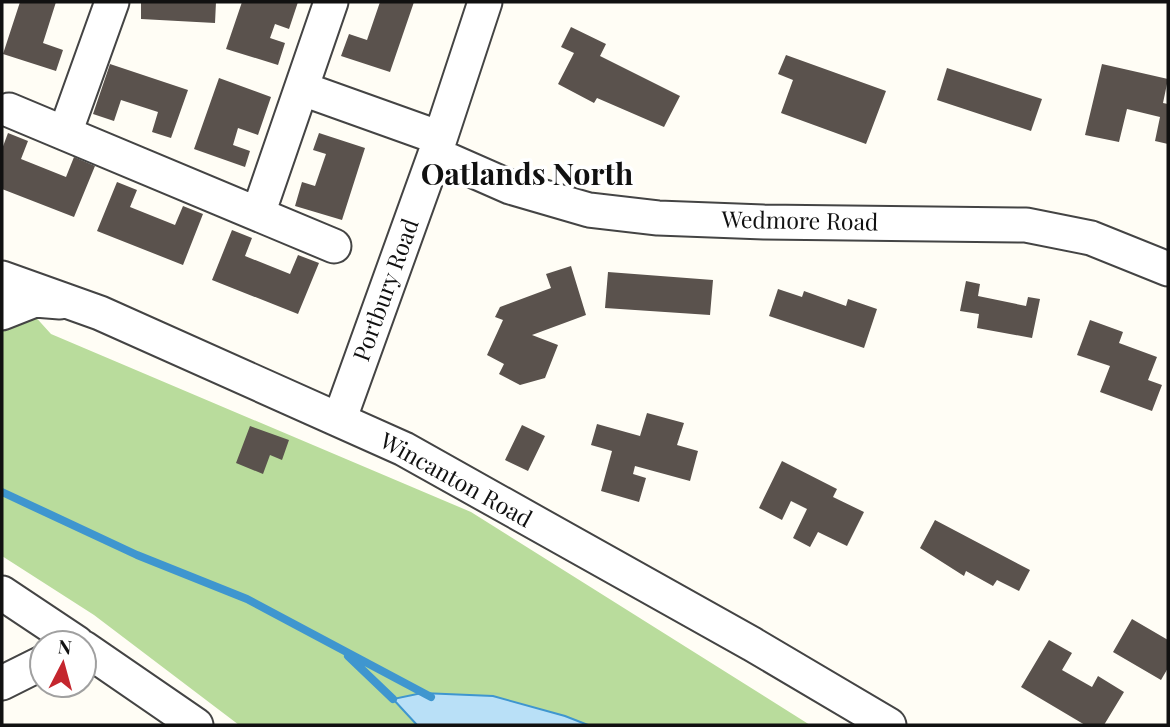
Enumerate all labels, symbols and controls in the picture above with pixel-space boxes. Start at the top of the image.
district label: Oatlands North [421,153,633,193]
street label: Wedmore Road [720,203,879,236]
street label: Portbury Road [344,214,425,365]
street label: Wincanton Road [374,424,538,533]
north arrow [28,629,98,699]
text: N [57,632,73,660]

